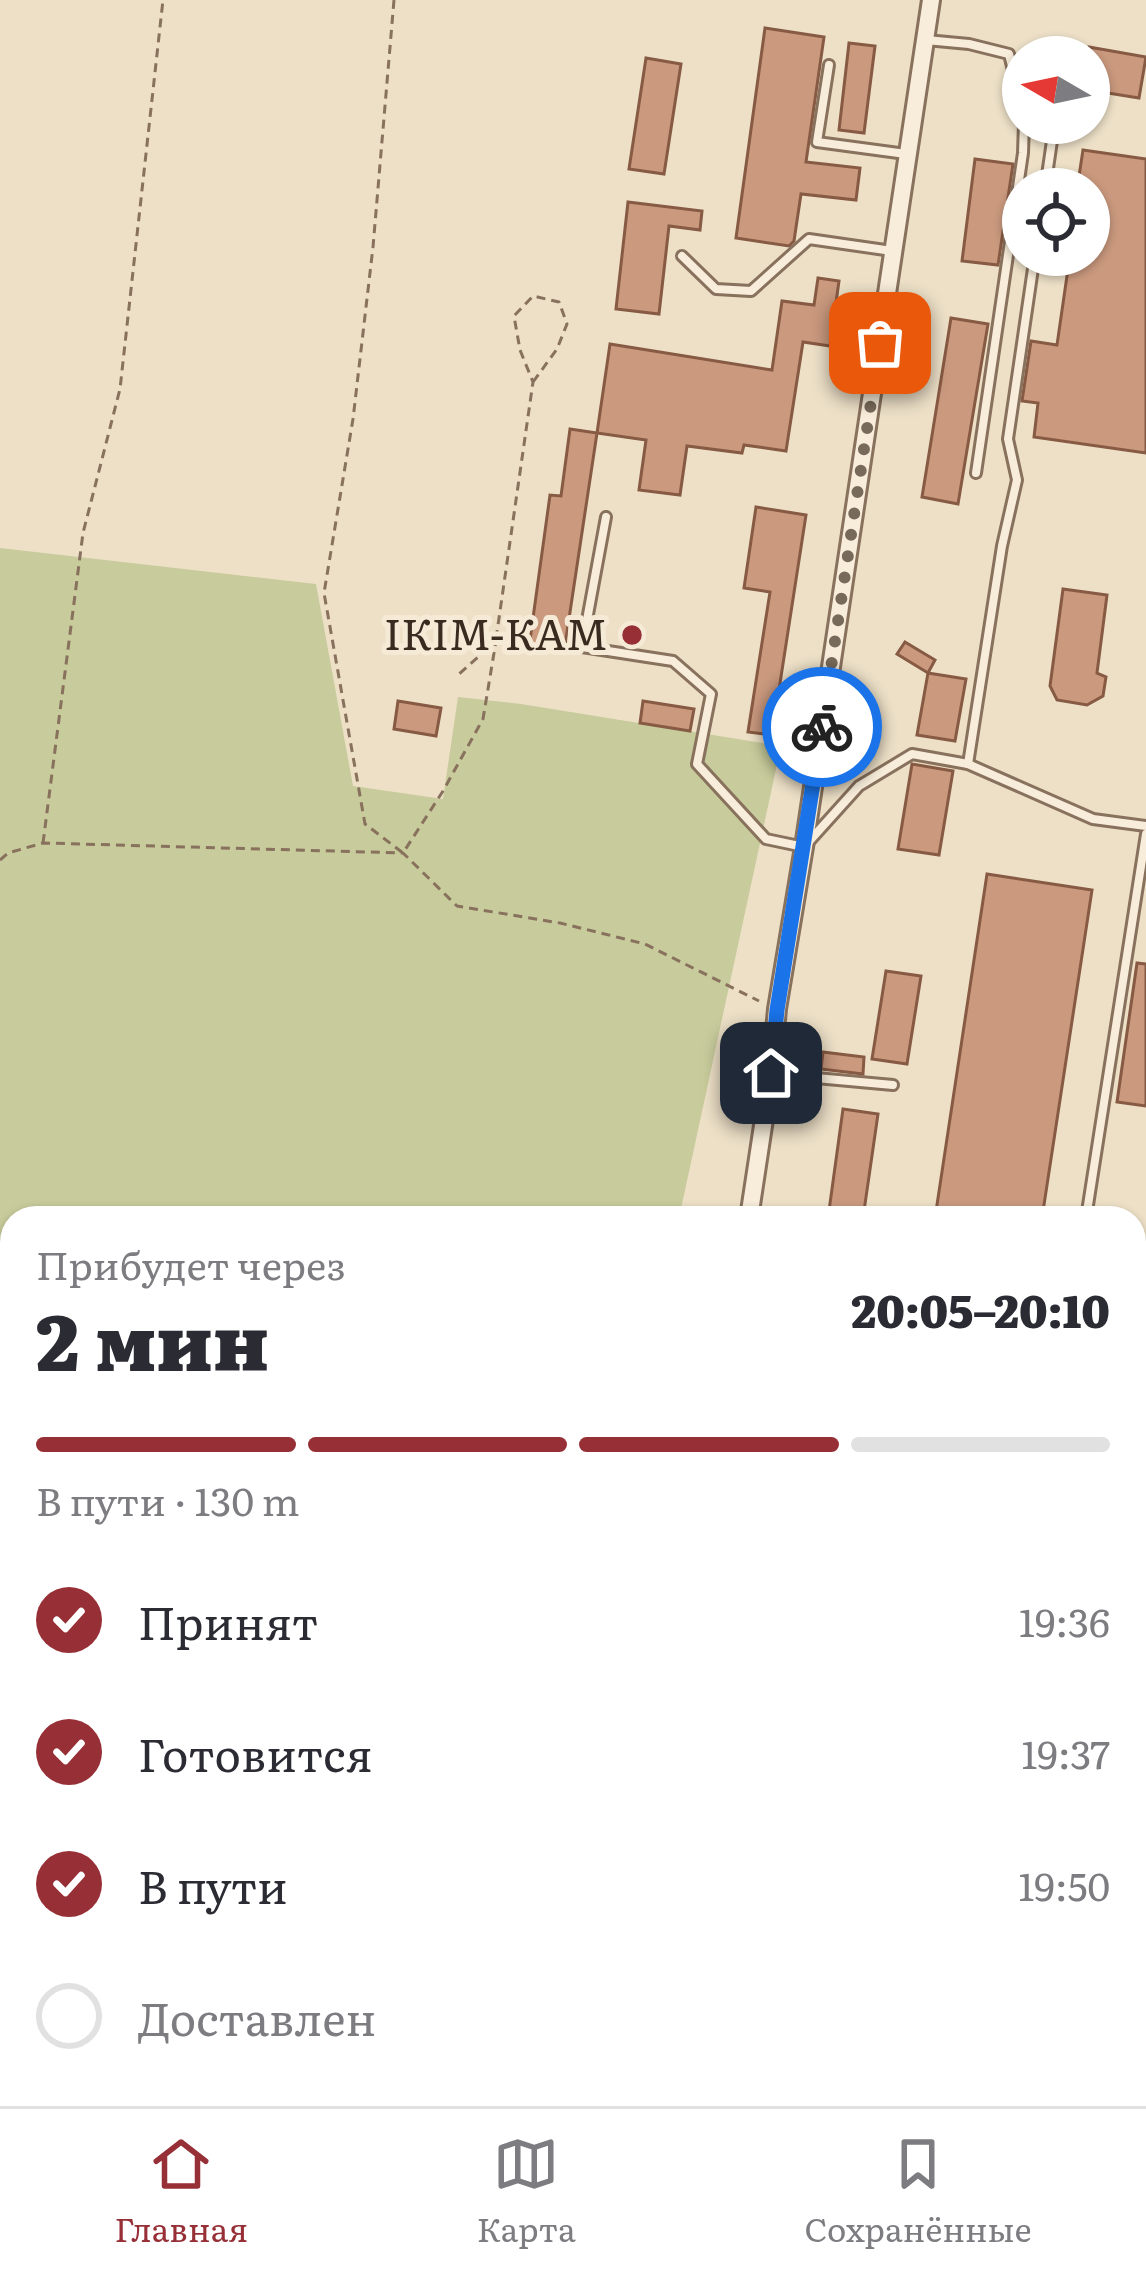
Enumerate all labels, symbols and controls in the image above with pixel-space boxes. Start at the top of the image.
north arrow [1002,36,1110,144]
map controls [1002,36,1110,276]
button: locate [1002,168,1110,276]
pin [829,292,931,394]
icon: bag [847,310,913,376]
place label: ІКІМ-КАМ [384,601,608,663]
marker: ІКІМ-КАМ [619,622,645,648]
courier [762,667,882,787]
icon: bike [789,694,855,760]
pin [720,1022,822,1124]
icon: home [738,1040,804,1106]
text: Прибудет через [36,1234,346,1292]
text: 20:05–20:10 [851,1275,1110,1342]
text: 2 мин [36,1279,269,1395]
text: В пути · 130 m [36,1470,300,1528]
icon: check [36,1587,102,1653]
text: Принят [138,1587,318,1654]
text: 19:36 [1019,1591,1110,1649]
icon: check [36,1719,102,1785]
text: Готовится [138,1719,373,1786]
text: 19:37 [1021,1723,1110,1781]
icon: check [36,1851,102,1917]
text: В пути [138,1851,288,1918]
text: 19:50 [1018,1855,1110,1913]
text: Доставлен [138,1983,376,2050]
tab: Главная [114,2131,248,2252]
tab: Карта [477,2131,576,2252]
tab: Сохранённые [804,2131,1032,2252]

